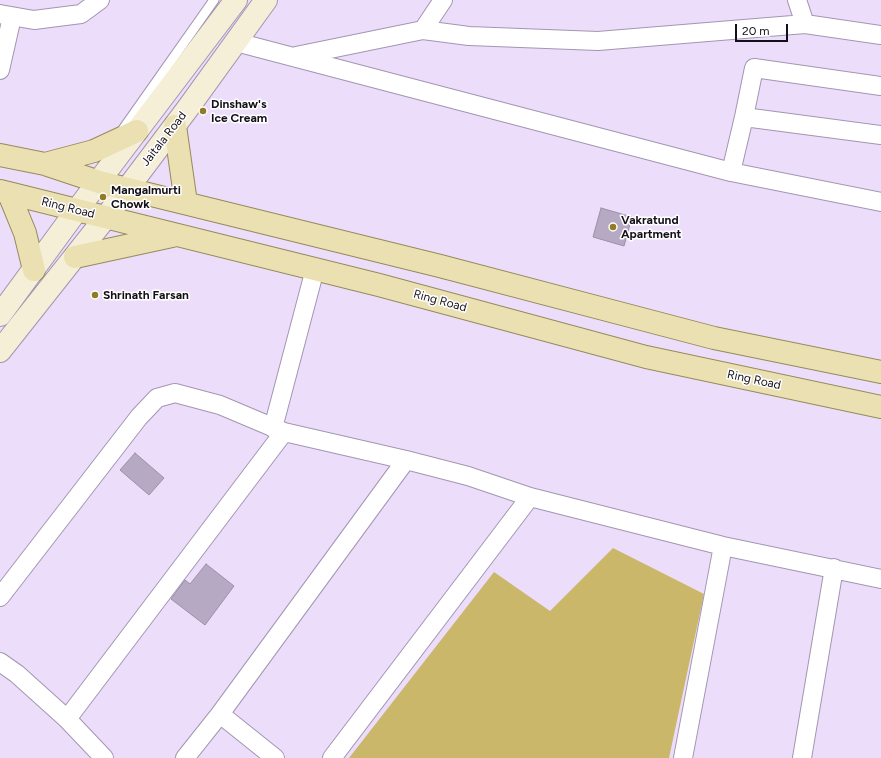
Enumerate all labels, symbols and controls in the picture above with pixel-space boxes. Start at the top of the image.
scale bar [737,16,790,42]
text: 20 m [742,24,770,38]
place label: Dinshaw's Ice Cream [211,97,267,125]
marker: Dinshaw's Ice Cream [198,106,208,116]
street label: Jaitala Road [138,109,190,169]
place label: Mangalmurti Chowk [111,183,181,211]
marker: Mangalmurti Chowk [98,192,108,202]
street label: Ring Road [40,194,96,222]
place label: Vakratund Apartment [621,213,681,241]
marker: Vakratund Apartment [608,222,618,232]
street label: Ring Road [412,287,468,315]
place label: Shrinath Farsan [103,288,189,302]
marker: Shrinath Farsan [90,290,100,300]
street label: Ring Road [726,367,782,393]

